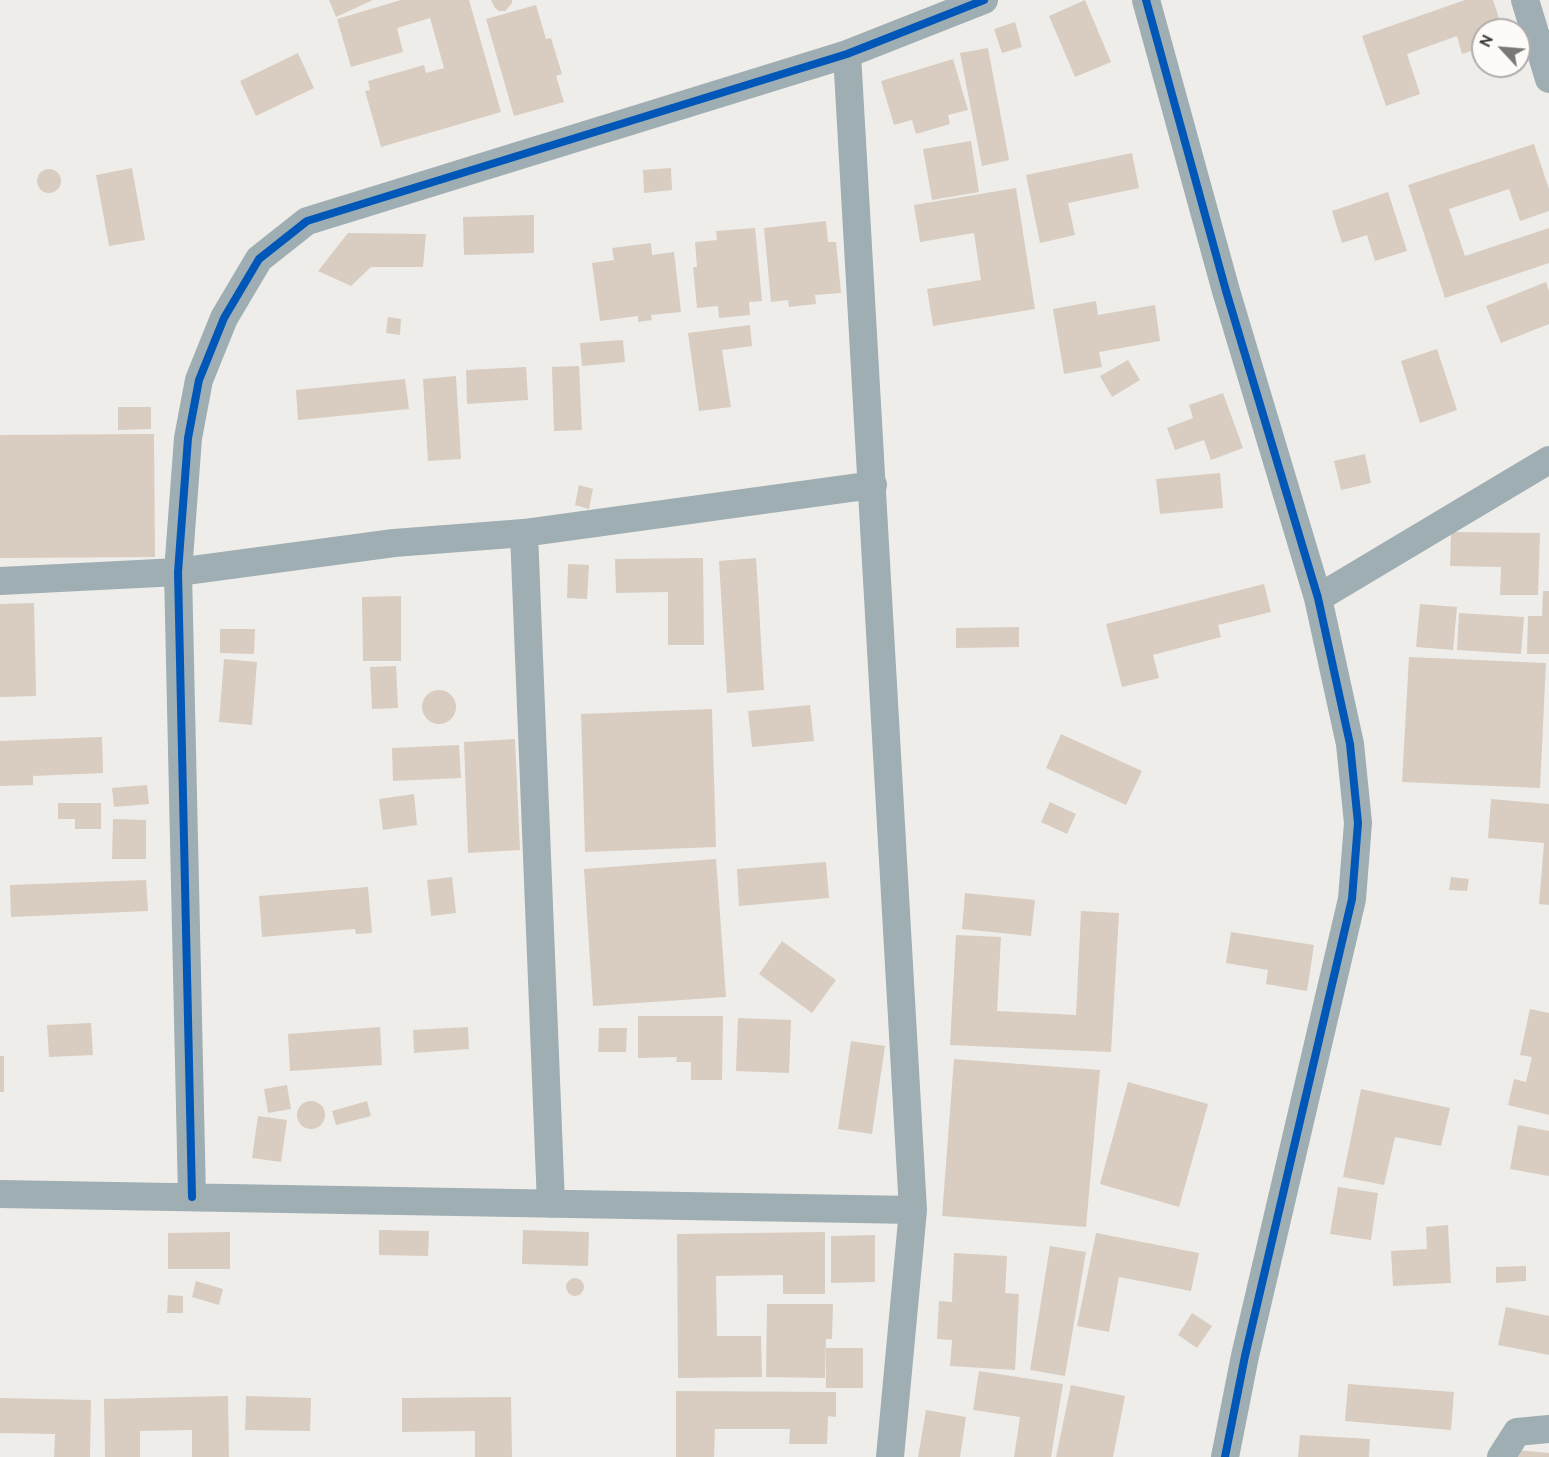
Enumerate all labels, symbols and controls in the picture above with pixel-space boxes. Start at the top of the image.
north arrow [1471,18,1531,78]
text: N [1475,32,1497,50]

